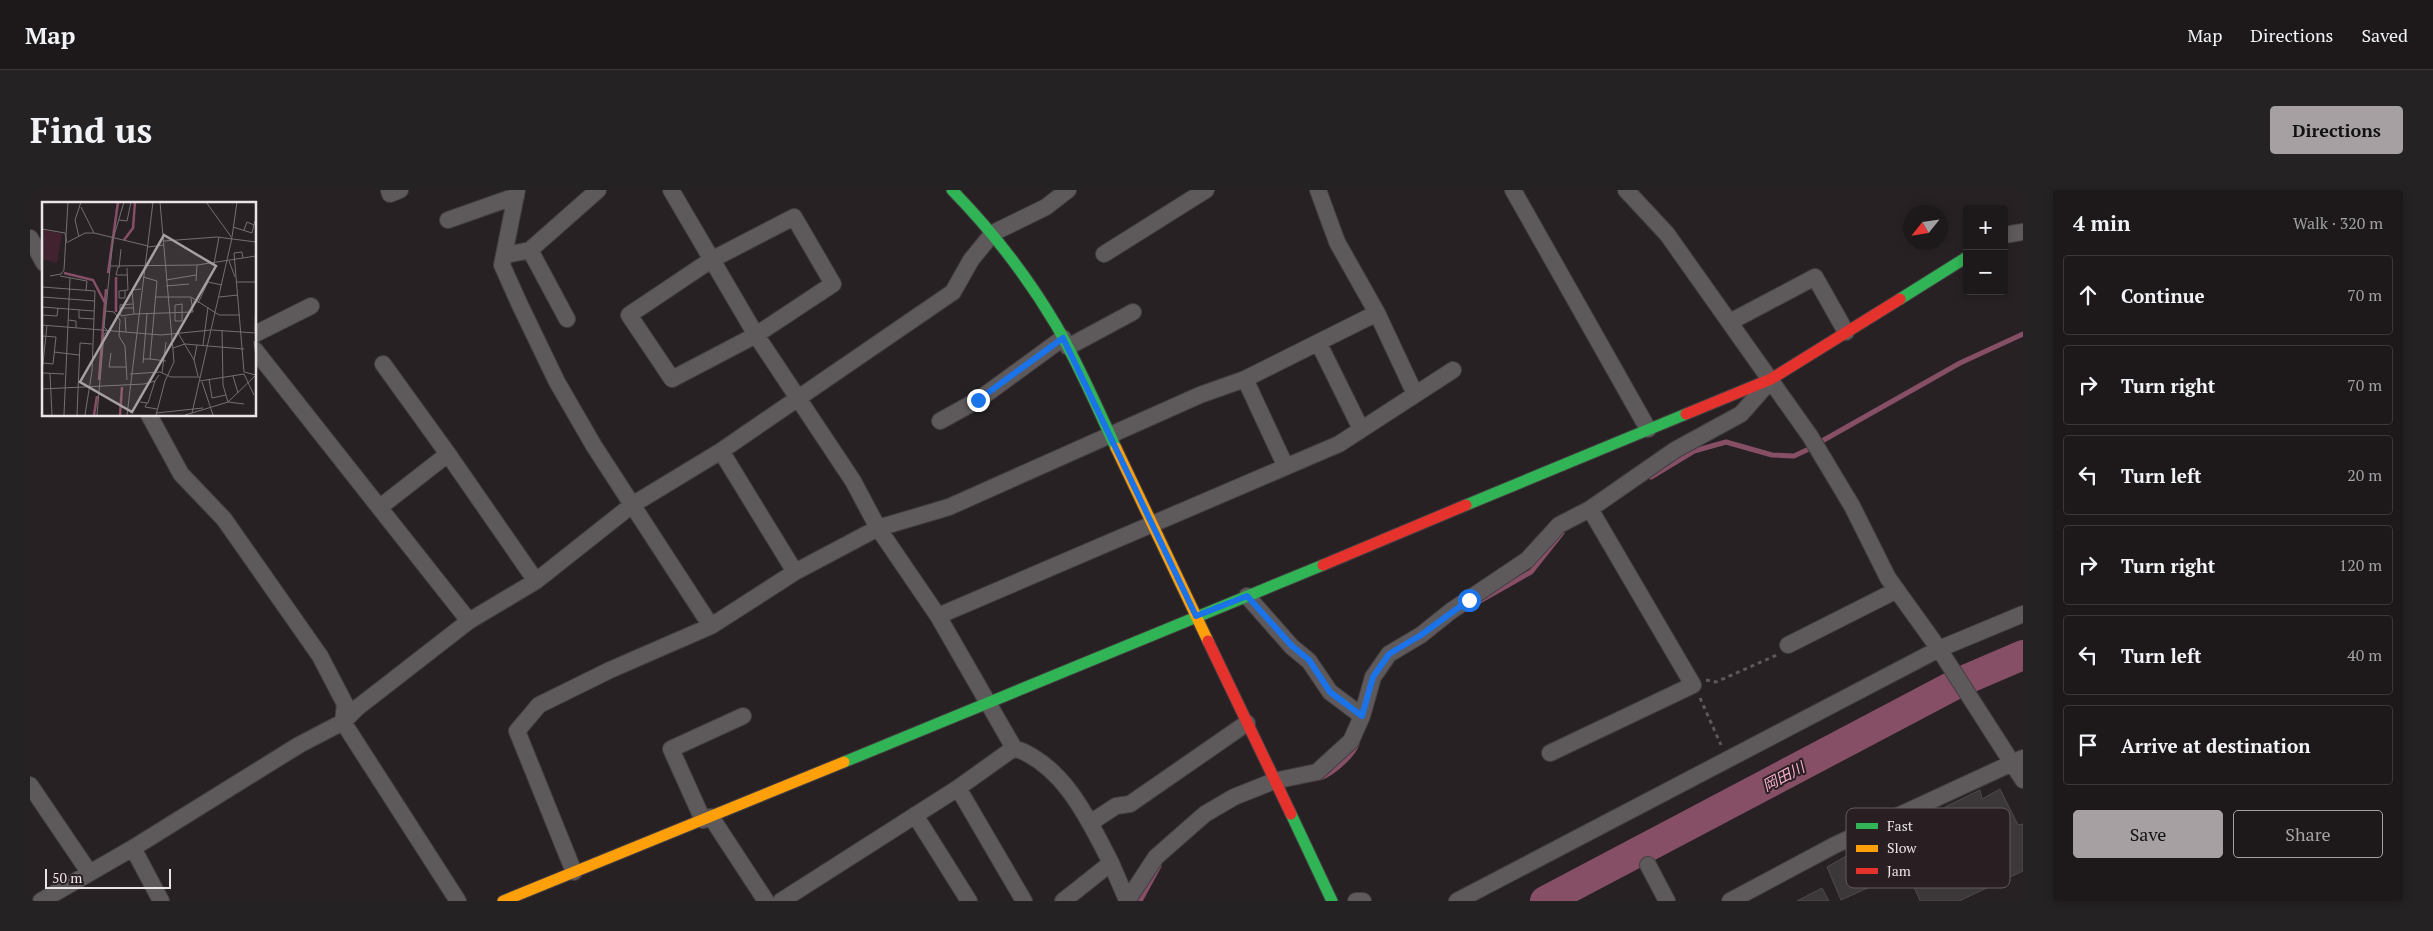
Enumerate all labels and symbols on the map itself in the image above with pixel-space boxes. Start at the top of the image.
inset map [42,202,256,416]
north arrow [1903,205,1948,250]
route end [967,389,990,412]
route start [1458,589,1481,612]
water label: 岡田川 [1758,756,1809,795]
legend [1846,808,2010,888]
text: Fast [1887,816,1914,835]
text: Slow [1887,838,1917,857]
text: Jam [1887,861,1911,880]
scale bar [45,866,171,889]

